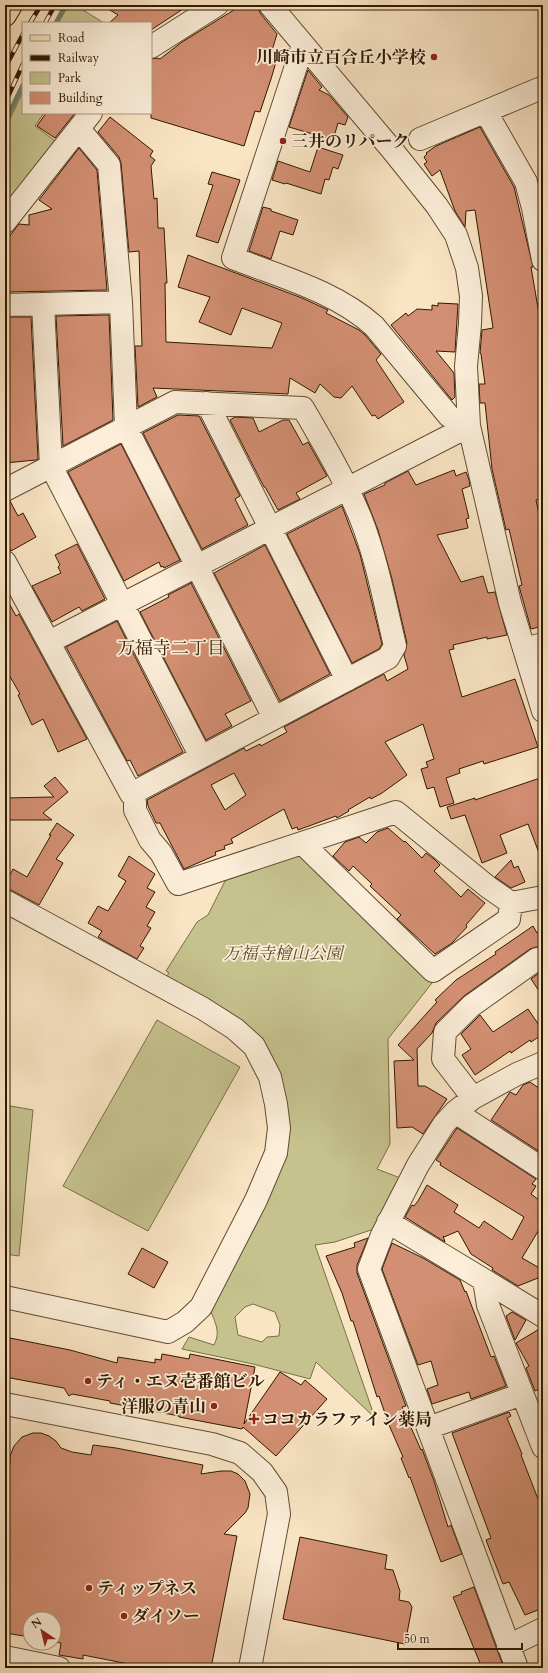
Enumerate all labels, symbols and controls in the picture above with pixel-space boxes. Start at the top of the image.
legend [22,22,152,114]
text: Road [58,30,85,46]
place label: 川崎市立百合丘小学校 [256,46,426,69]
text: Railway [58,50,100,66]
marker: 川崎市立百合丘小学校 [429,52,439,62]
text: Park [58,70,82,86]
text: Building [58,90,103,106]
place label: 三井のリパーク [291,130,410,153]
marker: 三井のリパーク [278,136,288,146]
district label: 万福寺二丁目 [117,636,225,661]
park label: 万福寺檜山公園 [224,942,345,965]
place label: ティ・エヌ壱番館ビル [96,1370,265,1393]
marker: ティ・エヌ壱番館ビル [83,1376,93,1386]
place label: 洋服の青山 [121,1395,206,1418]
marker: 洋服の青山 [209,1401,219,1411]
place label: ココカラファイン薬局 [262,1408,432,1431]
marker: ココカラファイン薬局 [249,1414,259,1424]
place label: ティップネス [97,1577,197,1600]
marker: ティップネス [84,1583,94,1593]
place label: ダイソー [132,1605,200,1628]
north arrow [22,1611,62,1651]
marker: ダイソー [119,1611,129,1621]
text: N [28,1614,45,1632]
scale bar [398,1625,522,1651]
text: 50 m [404,1631,431,1647]

